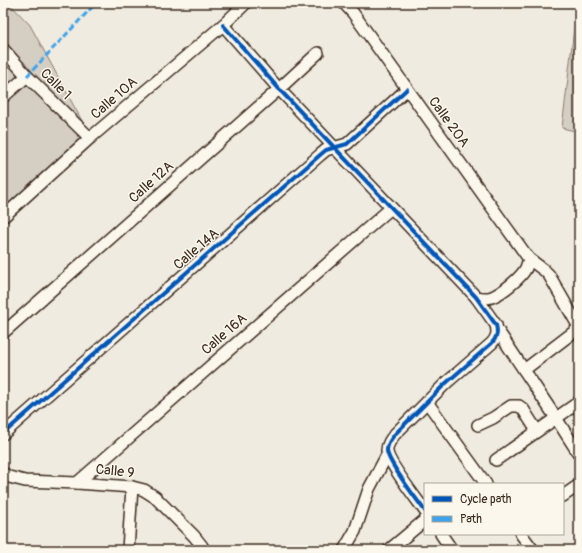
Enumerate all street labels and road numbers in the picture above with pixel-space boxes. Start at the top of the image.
street label: Calle 1 [37,65,75,103]
street label: Calle 10A [87,73,141,123]
street label: Calle 20A [425,93,473,151]
street label: Calle 12A [125,158,177,206]
street label: Calle 14A [170,225,222,273]
street label: Calle 16A [198,310,250,358]
street label: Calle 9 [95,461,135,481]

